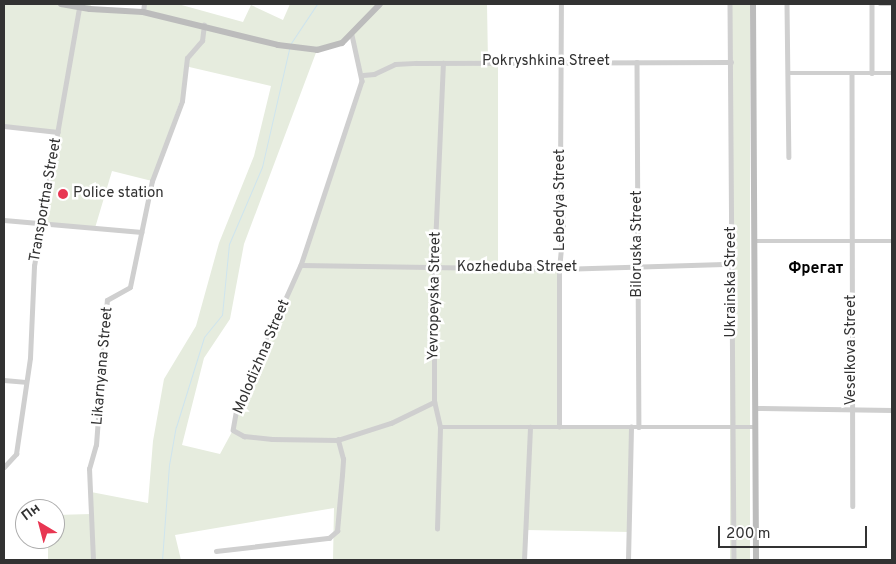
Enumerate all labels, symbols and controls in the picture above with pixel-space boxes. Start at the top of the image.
street label: Pokryshkina Street [482,53,610,71]
street label: Transportna Street [26,136,66,264]
street label: Lebedya Street [552,149,570,251]
place label: Police station [73,185,164,203]
marker: Police station [57,188,69,200]
street label: Biloruska Street [629,190,647,298]
street label: Ukrainska Street [723,226,741,338]
street label: Yevropeyska Street [425,231,445,361]
street label: Kozheduba Street [457,259,577,277]
district label: Фрегат [789,259,843,279]
street label: Veselkova Street [843,294,861,406]
street label: Molodizhna Street [230,297,294,417]
street label: Likarnyana Street [89,306,117,426]
north arrow [15,499,65,549]
text: Пн [19,500,44,525]
scale bar [721,516,870,548]
text: 200 m [726,525,771,544]

